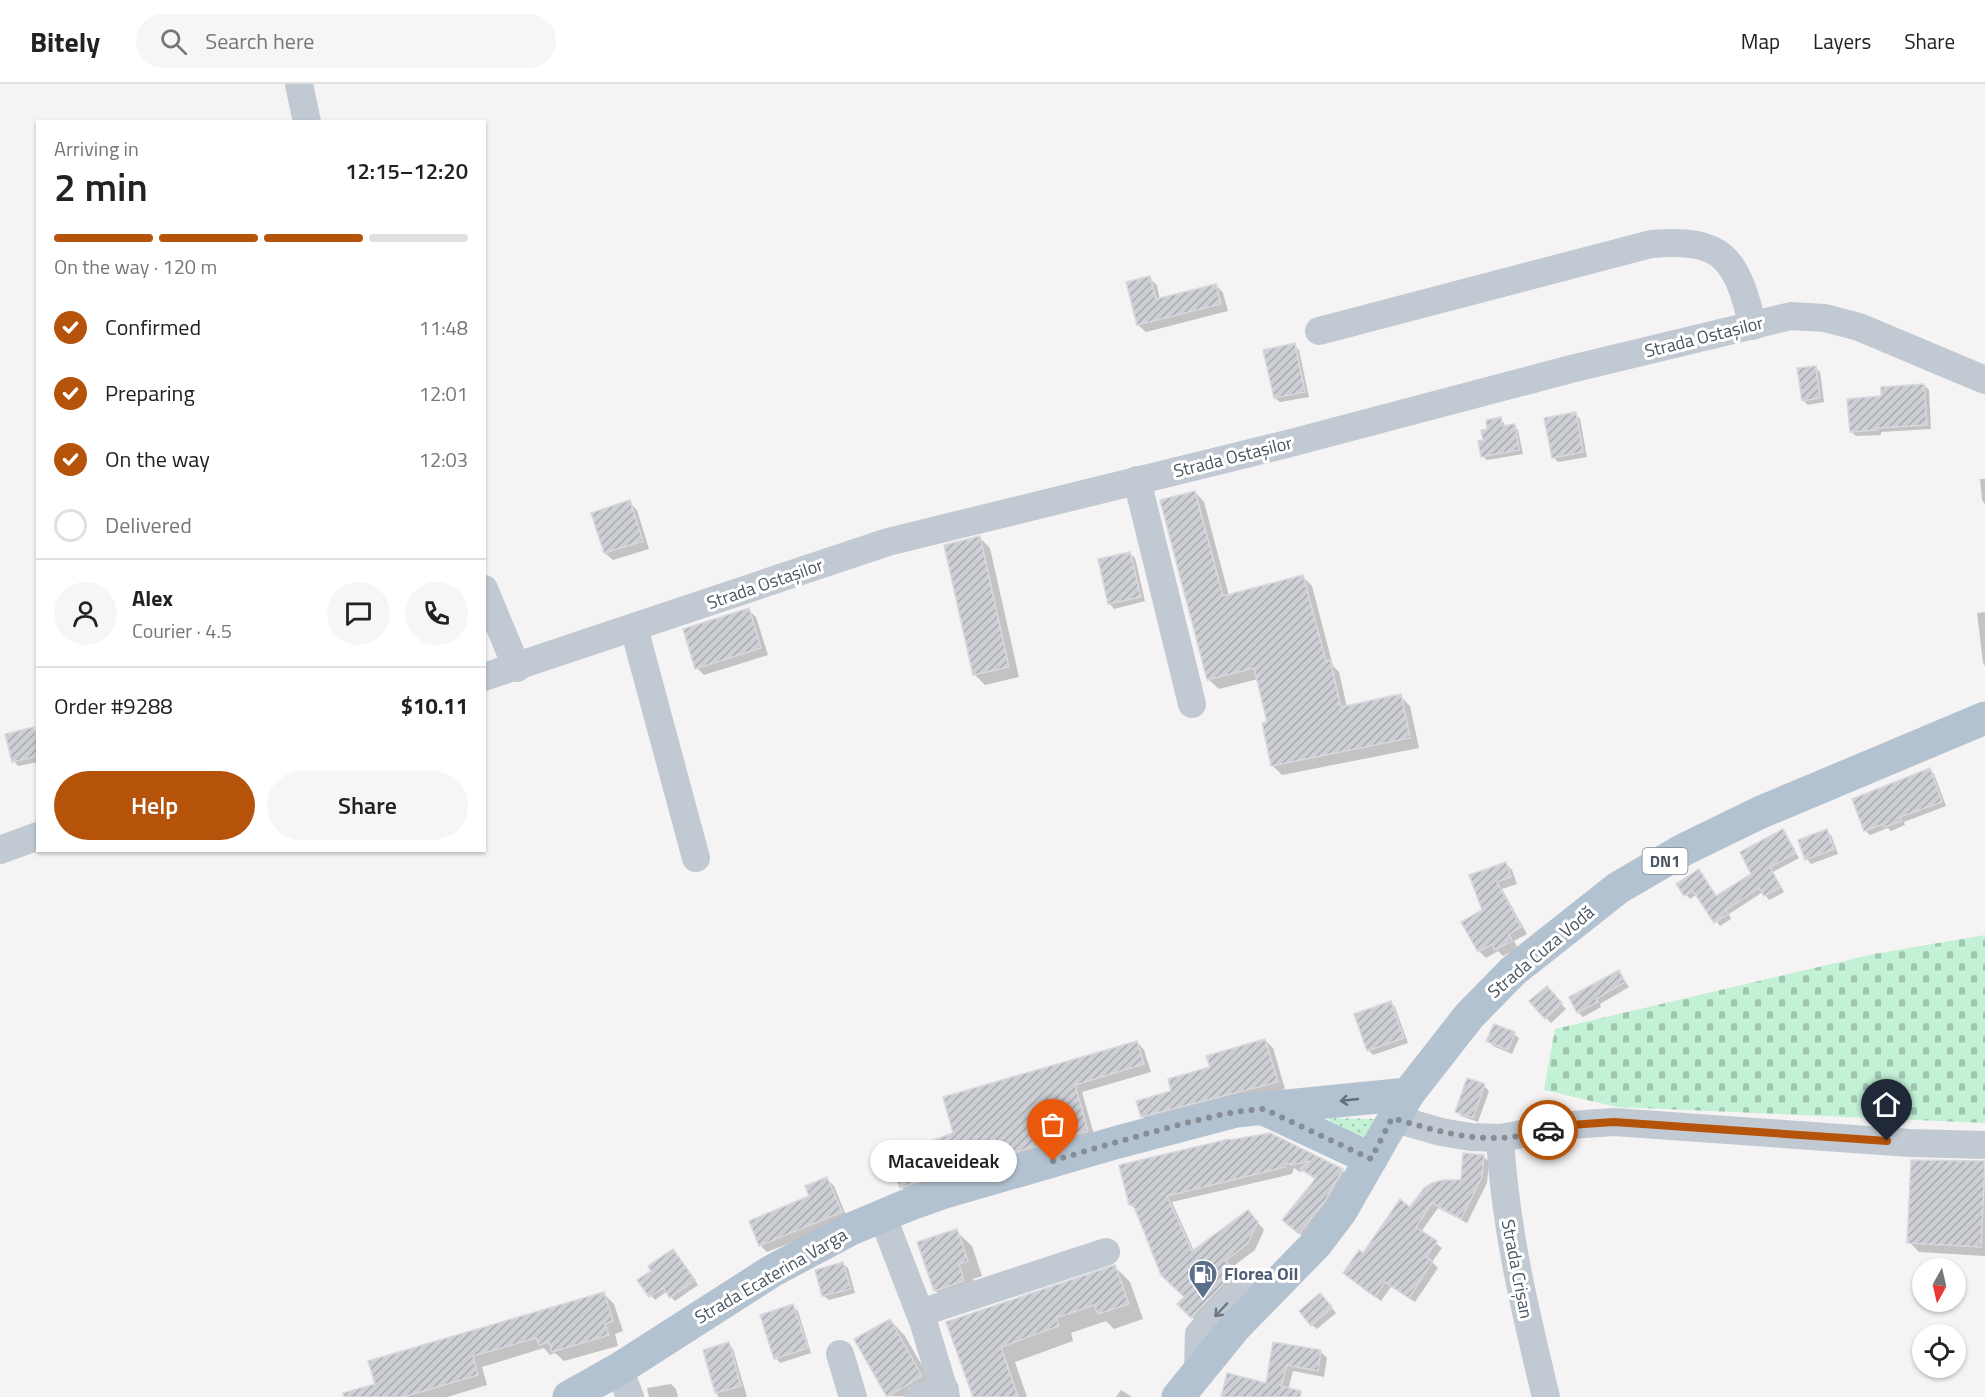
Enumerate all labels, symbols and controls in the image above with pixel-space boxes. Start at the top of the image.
search box [136,14,556,68]
text: Bitely [30,20,100,63]
text: Search here [205,24,314,58]
icon: search [157,25,190,58]
text: Map [1741,25,1780,57]
text: Layers [1813,25,1871,57]
text: Share [1904,25,1955,57]
text: Arriving in [54,133,139,164]
text: 12:15–12:20 [345,154,468,188]
text: 2 min [54,157,148,216]
text: On the way · 120 m [54,251,217,282]
street label: Strada Ostașilor [1642,309,1766,364]
text: Confirmed [105,310,201,344]
icon: check [54,311,87,344]
text: 11:48 [419,312,468,343]
text: Preparing [105,376,195,410]
icon: check [54,377,87,410]
text: 12:01 [419,378,468,409]
street label: Strada Ostașilor [1171,429,1295,484]
text: On the way [105,442,210,476]
icon: check [54,443,87,476]
text: 12:03 [419,444,468,475]
text: Delivered [105,508,192,542]
street label: Strada Ostașilor [703,551,827,616]
text: Alex [132,581,173,615]
button: person [54,582,117,645]
button: chat [327,582,390,645]
button: phone [405,582,468,645]
text: Courier · 4.5 [132,615,232,646]
text: Order #9288 [54,689,173,723]
text: $10.11 [401,689,468,723]
button: Help [54,771,255,840]
button: Share [267,771,468,840]
road number: DN1 [1642,848,1688,874]
street label: Strada Cuza Vodă [1481,899,1600,1004]
pin [1861,1079,1912,1141]
icon: home [1870,1088,1903,1121]
one-way arrow [1340,1095,1360,1106]
pin [1027,1099,1078,1161]
courier [1518,1100,1578,1160]
icon: bag [1036,1108,1069,1141]
icon: car [1532,1114,1565,1147]
callout: Macaveideak [870,1140,1017,1182]
text: Macaveideak [888,1145,999,1176]
street label: Strada Crișan [1495,1217,1540,1321]
street label: Strada Ecaterina Varga [690,1221,852,1330]
fuel station icon: Florea Oil [1187,1258,1219,1300]
north arrow [1912,1258,1966,1312]
map controls [1912,1258,1966,1378]
place label: Florea Oil [1224,1260,1298,1287]
one-way arrow [1214,1302,1228,1317]
button: locate [1912,1324,1966,1378]

